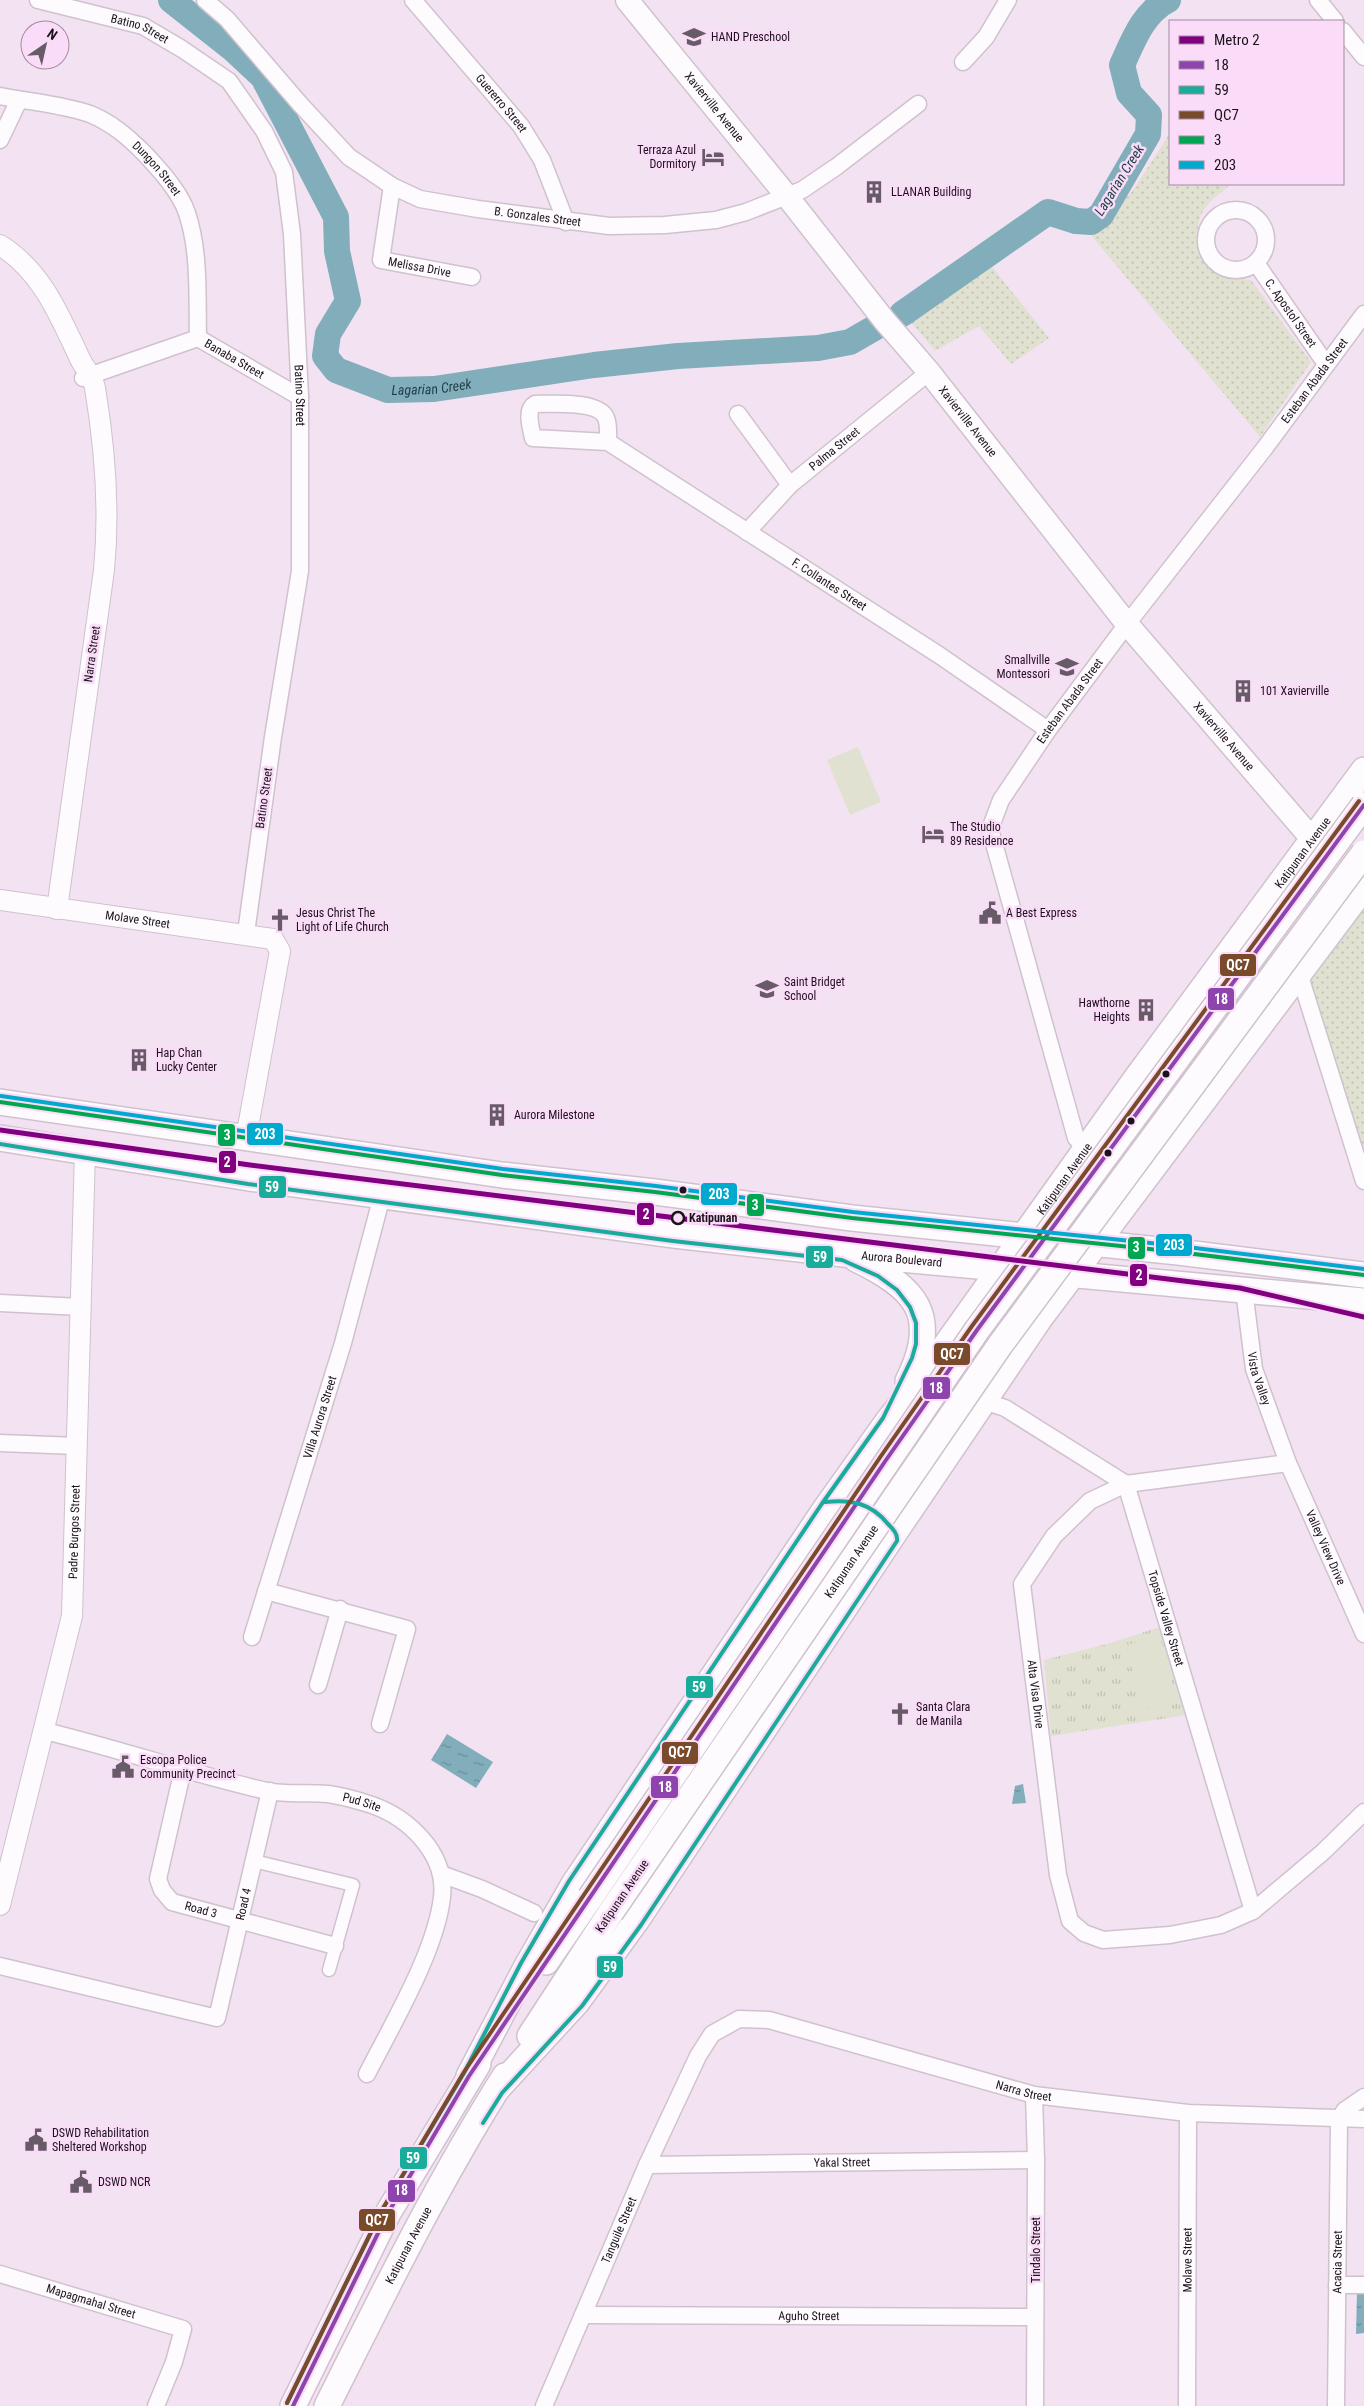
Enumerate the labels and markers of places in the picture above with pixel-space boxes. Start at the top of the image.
school or university icon: HAND Preschool [681,24,707,50]
place label: HAND Preschool [711,30,790,44]
place label: Terraza Azul Dormitory [637,143,696,171]
hotel icon: Terraza Azul Dormitory [700,144,726,170]
building icon: LLANAR Building [861,179,887,205]
place label: LLANAR Building [891,185,971,199]
place label: Smallville Montessori [997,653,1050,681]
school or university icon: Smallville Montessori [1054,654,1080,680]
building icon: 101 Xavierville [1230,678,1256,704]
place label: 101 Xavierville [1260,684,1329,698]
place label: The Studio 89 Residence [950,820,1014,848]
hotel icon: The Studio 89 Residence [920,821,946,847]
public building icon: A Best Express [977,900,1003,926]
place label: Jesus Christ The Light of Life Church [296,906,389,934]
place label: A Best Express [1006,906,1077,920]
church icon: Jesus Christ The Light of Life Church [267,907,293,933]
place label: Saint Bridget School [784,975,845,1003]
school or university icon: Saint Bridget School [754,976,780,1002]
place label: Hawthorne Heights [1079,996,1130,1024]
building icon: Hawthorne Heights [1133,997,1159,1023]
place label: Hap Chan Lucky Center [156,1046,217,1074]
building icon: Hap Chan Lucky Center [126,1047,152,1073]
unlabelled marker [1161,1069,1171,1079]
building icon: Aurora Milestone [484,1102,510,1128]
place label: Aurora Milestone [514,1108,595,1122]
unlabelled marker [1126,1116,1136,1126]
unlabelled marker [1103,1148,1113,1158]
unlabelled marker [678,1185,688,1195]
marker: Katipunan [671,1211,685,1225]
place label: Katipunan [689,1211,737,1225]
place label: Santa Clara de Manila [916,1700,971,1728]
church icon: Santa Clara de Manila [887,1701,913,1727]
place label: Escopa Police Community Precinct [140,1753,236,1781]
public building icon: Escopa Police Community Precinct [110,1754,136,1780]
place label: DSWD Rehabilitation Sheltered Workshop [52,2126,149,2154]
public building icon: DSWD Rehabilitation Sheltered Workshop [23,2127,49,2153]
public building icon: DSWD NCR [68,2169,94,2195]
place label: DSWD NCR [98,2175,151,2189]

